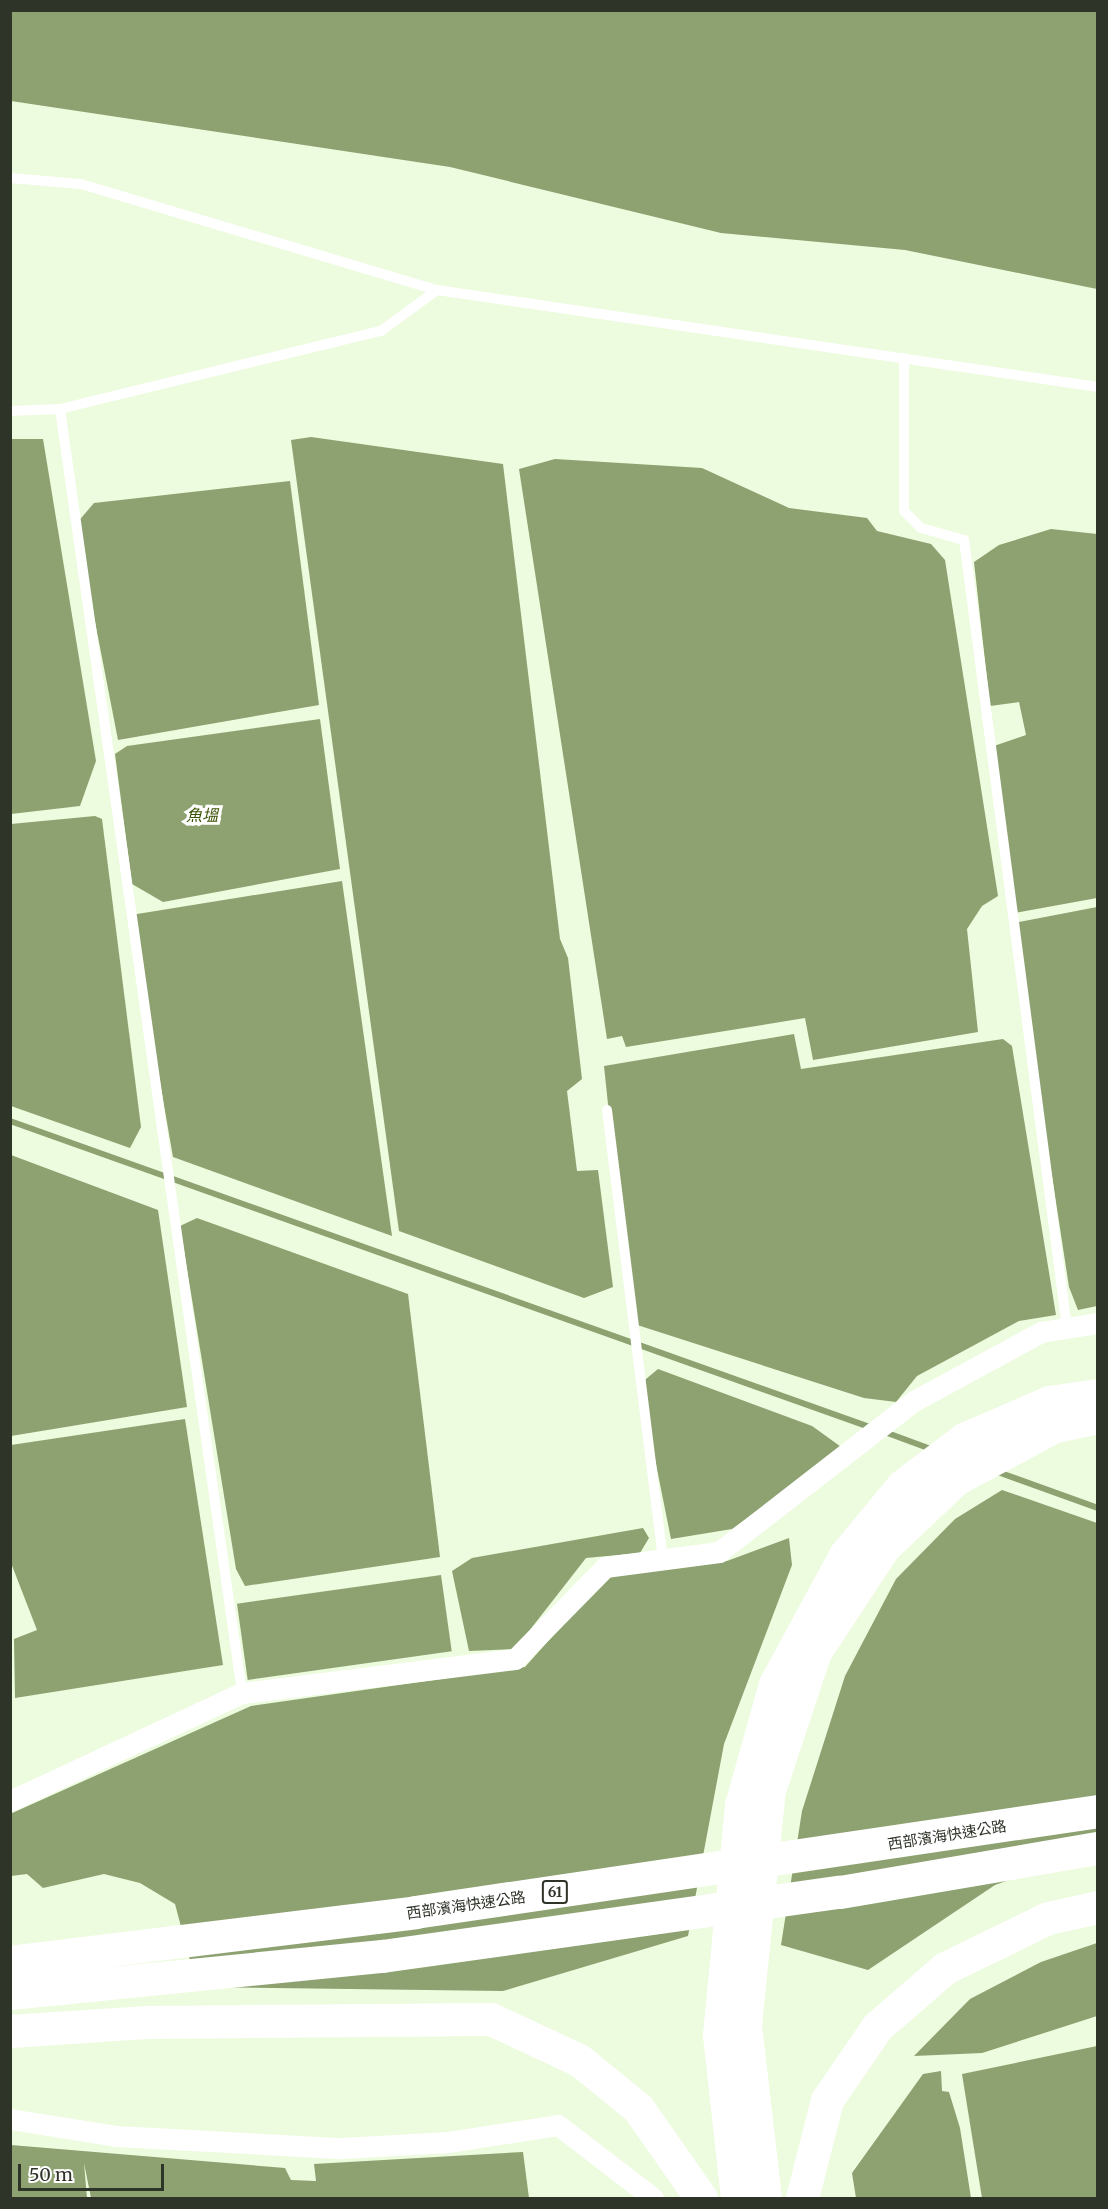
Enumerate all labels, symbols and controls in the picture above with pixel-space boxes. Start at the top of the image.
water label: 魚塭 [186,805,218,825]
street label: 西部濱海快速公路 [886,1817,1008,1853]
road number: 61 [542,1881,568,1903]
street label: 西部濱海快速公路 [405,1888,527,1922]
scale bar [21,2152,166,2190]
text: 50 m [29,2163,73,2186]

